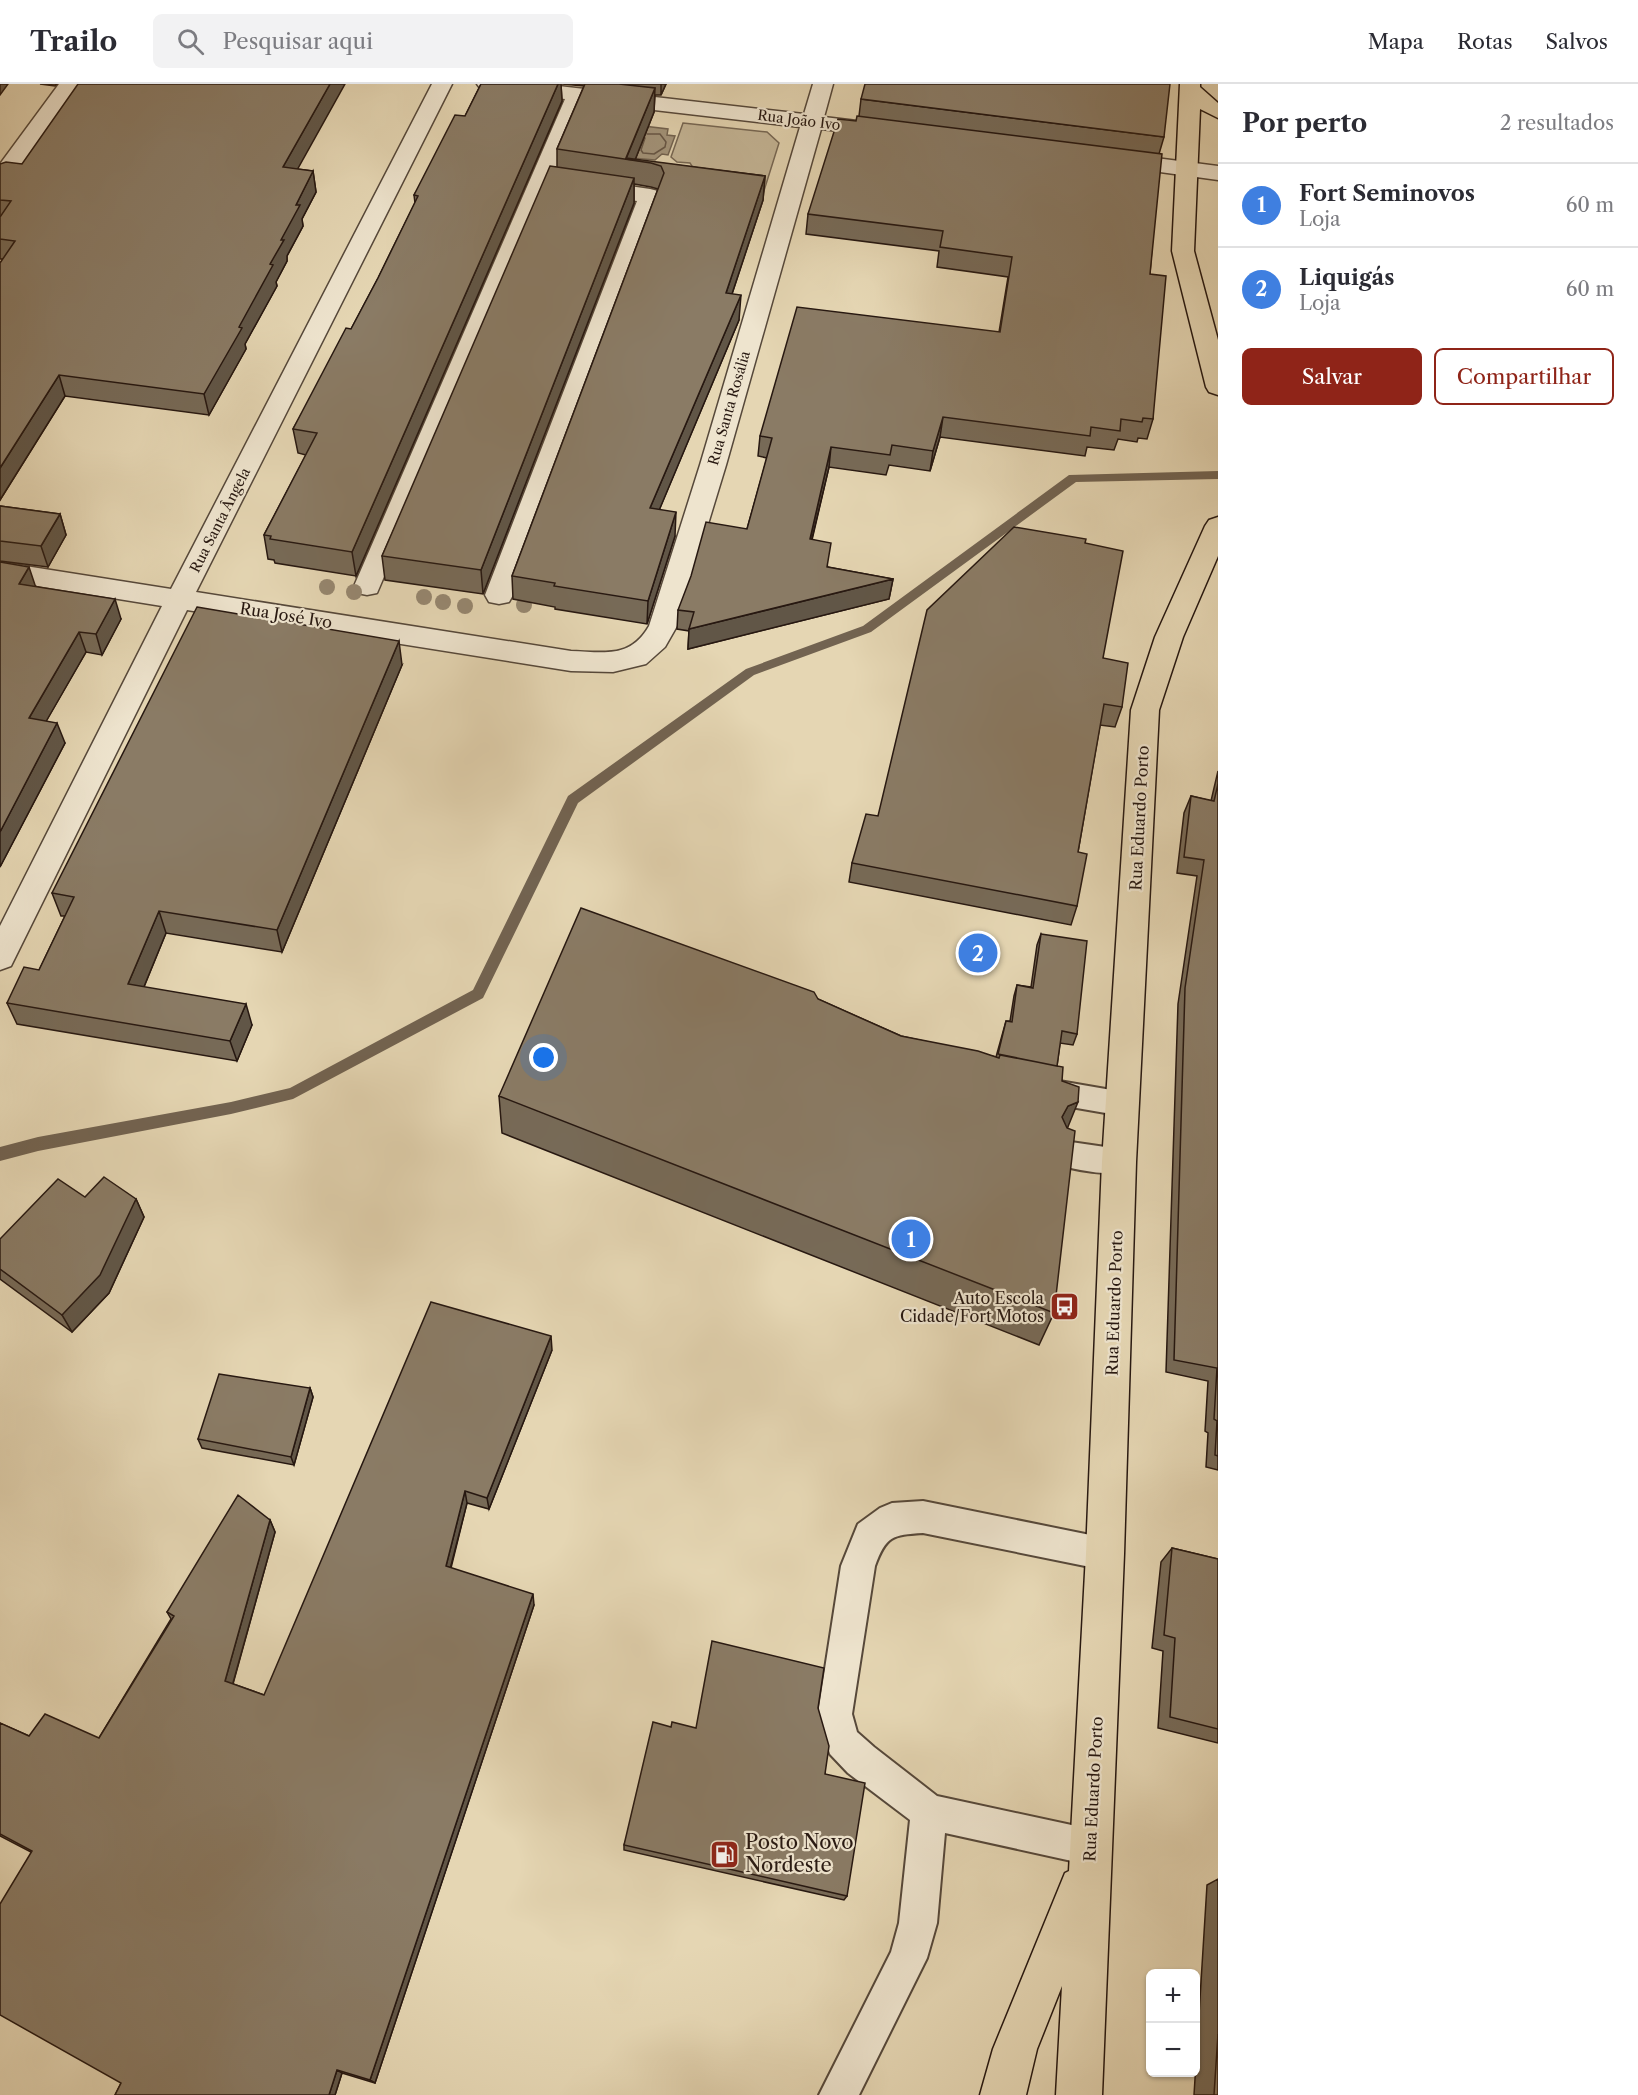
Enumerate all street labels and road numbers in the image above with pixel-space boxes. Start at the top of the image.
street label: Rua João Ivo [756,106,842,134]
street label: Rua Santa Rosália [704,348,754,467]
street label: Rua Santa Ângela [186,464,255,576]
street label: Rua José Ivo [238,598,334,632]
street label: Rua Eduardo Porto [1125,745,1153,891]
street label: Rua Eduardo Porto [1101,1230,1127,1376]
street label: Rua Eduardo Porto [1079,1716,1107,1862]

